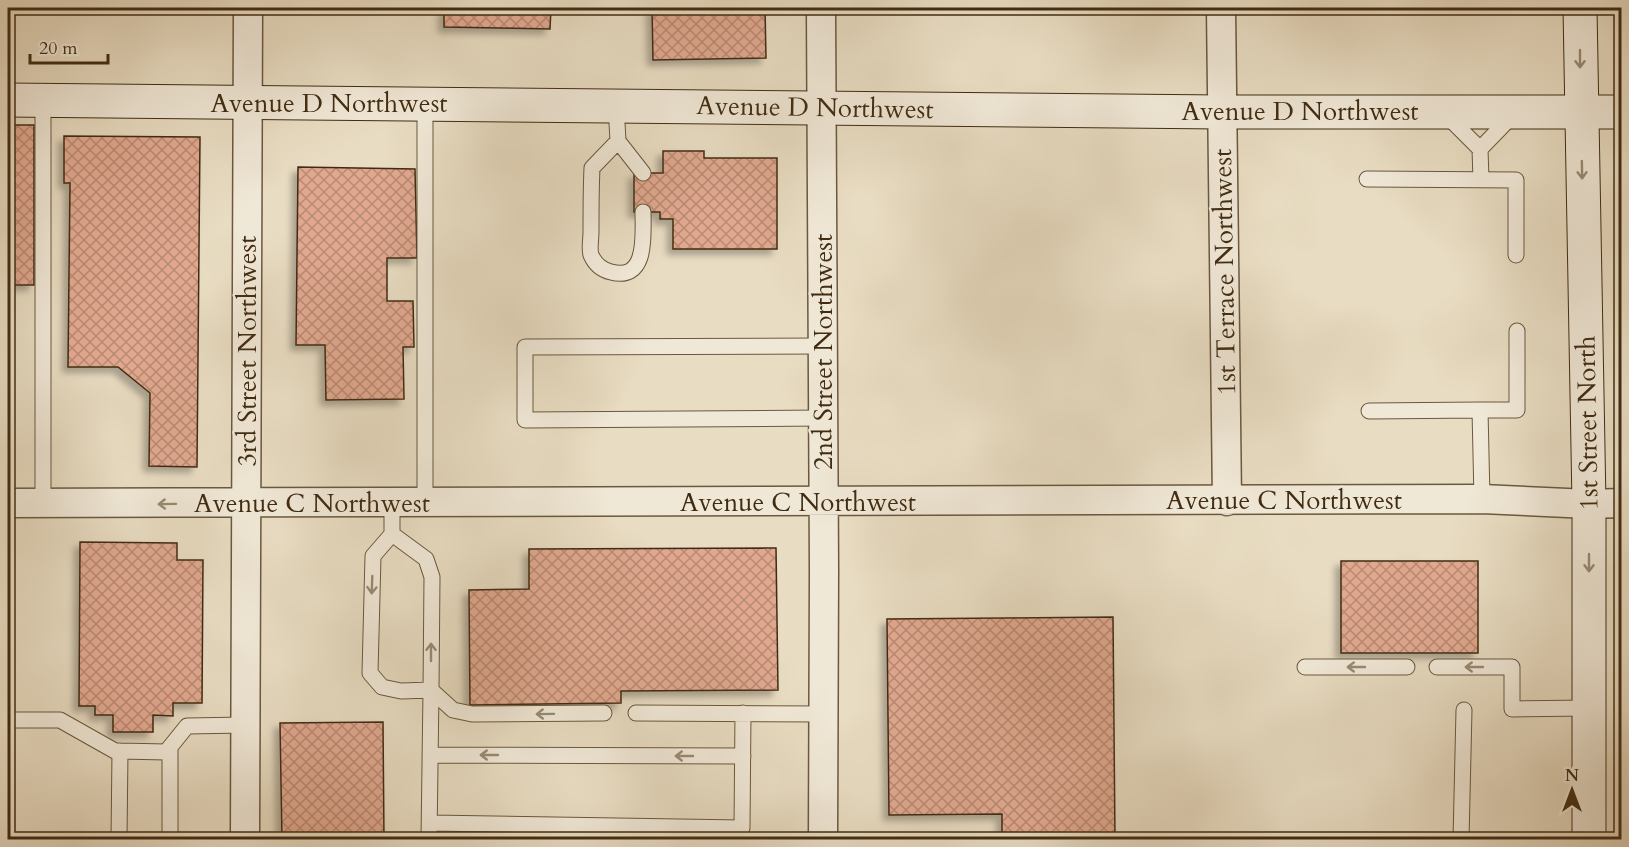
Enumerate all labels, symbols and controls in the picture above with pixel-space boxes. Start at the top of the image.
scale bar [30,27,108,65]
text: 20 m [39,36,78,61]
one-way arrow [1574,49,1586,69]
street label: Avenue D Northwest [210,86,448,121]
street label: Avenue D Northwest [696,88,934,127]
street label: Avenue D Northwest [1181,94,1419,129]
street label: 1st Terrace Northwest [1205,148,1244,396]
one-way arrow [1576,159,1587,179]
street label: 2nd Street Northwest [806,234,841,470]
street label: 3rd Street Northwest [230,236,265,466]
street label: 1st Street North [1568,335,1607,511]
street label: Avenue C Northwest [1166,483,1402,518]
street label: Avenue C Northwest [680,485,916,520]
street label: Avenue C Northwest [194,486,430,521]
one-way arrow [157,498,177,510]
one-way arrow [1583,552,1595,572]
one-way arrow [366,575,378,595]
one-way arrow [425,642,437,662]
one-way arrow [1346,661,1366,673]
one-way arrow [1465,661,1485,673]
one-way arrow [536,708,556,719]
one-way arrow [480,749,500,761]
one-way arrow [675,750,695,762]
north arrow [1542,760,1602,820]
text: N [1565,765,1579,787]

